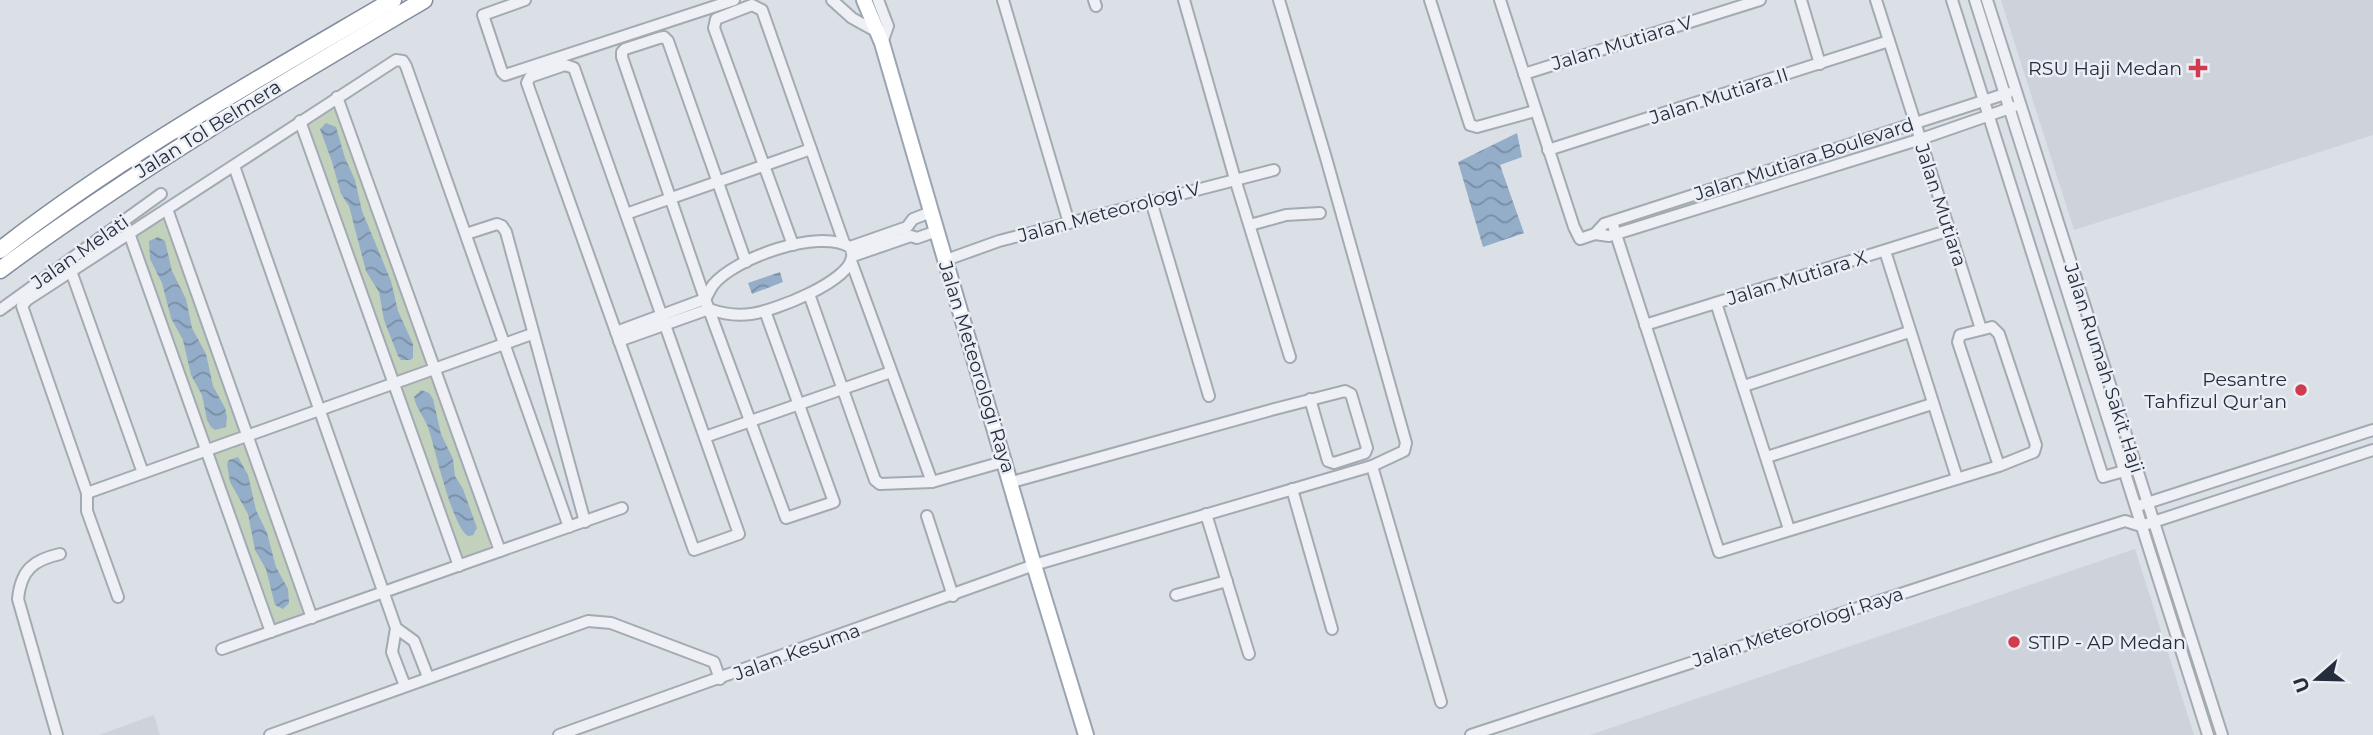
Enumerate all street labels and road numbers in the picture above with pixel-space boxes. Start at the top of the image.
street label: Jalan Mutiara V [1548,10,1696,76]
street label: Jalan Mutiara II [1646,63,1791,130]
street label: Jalan Tol Belmera [130,75,285,184]
street label: Jalan Mutiara Boulevard [1690,113,1917,206]
street label: Jalan Mutiara [1910,140,1972,269]
street label: Jalan Meteorologi V [1014,176,1203,248]
street label: Jalan Melati [26,210,133,295]
street label: Jalan Mutiara X [1723,246,1870,311]
street label: Jalan Meteorologi Raya [934,257,1020,476]
street label: Jalan Rumah Sakit Haji [2059,259,2149,476]
street label: Jalan Meteorologi Raya [1689,582,1906,672]
street label: Jalan Kesuma [730,618,863,686]

